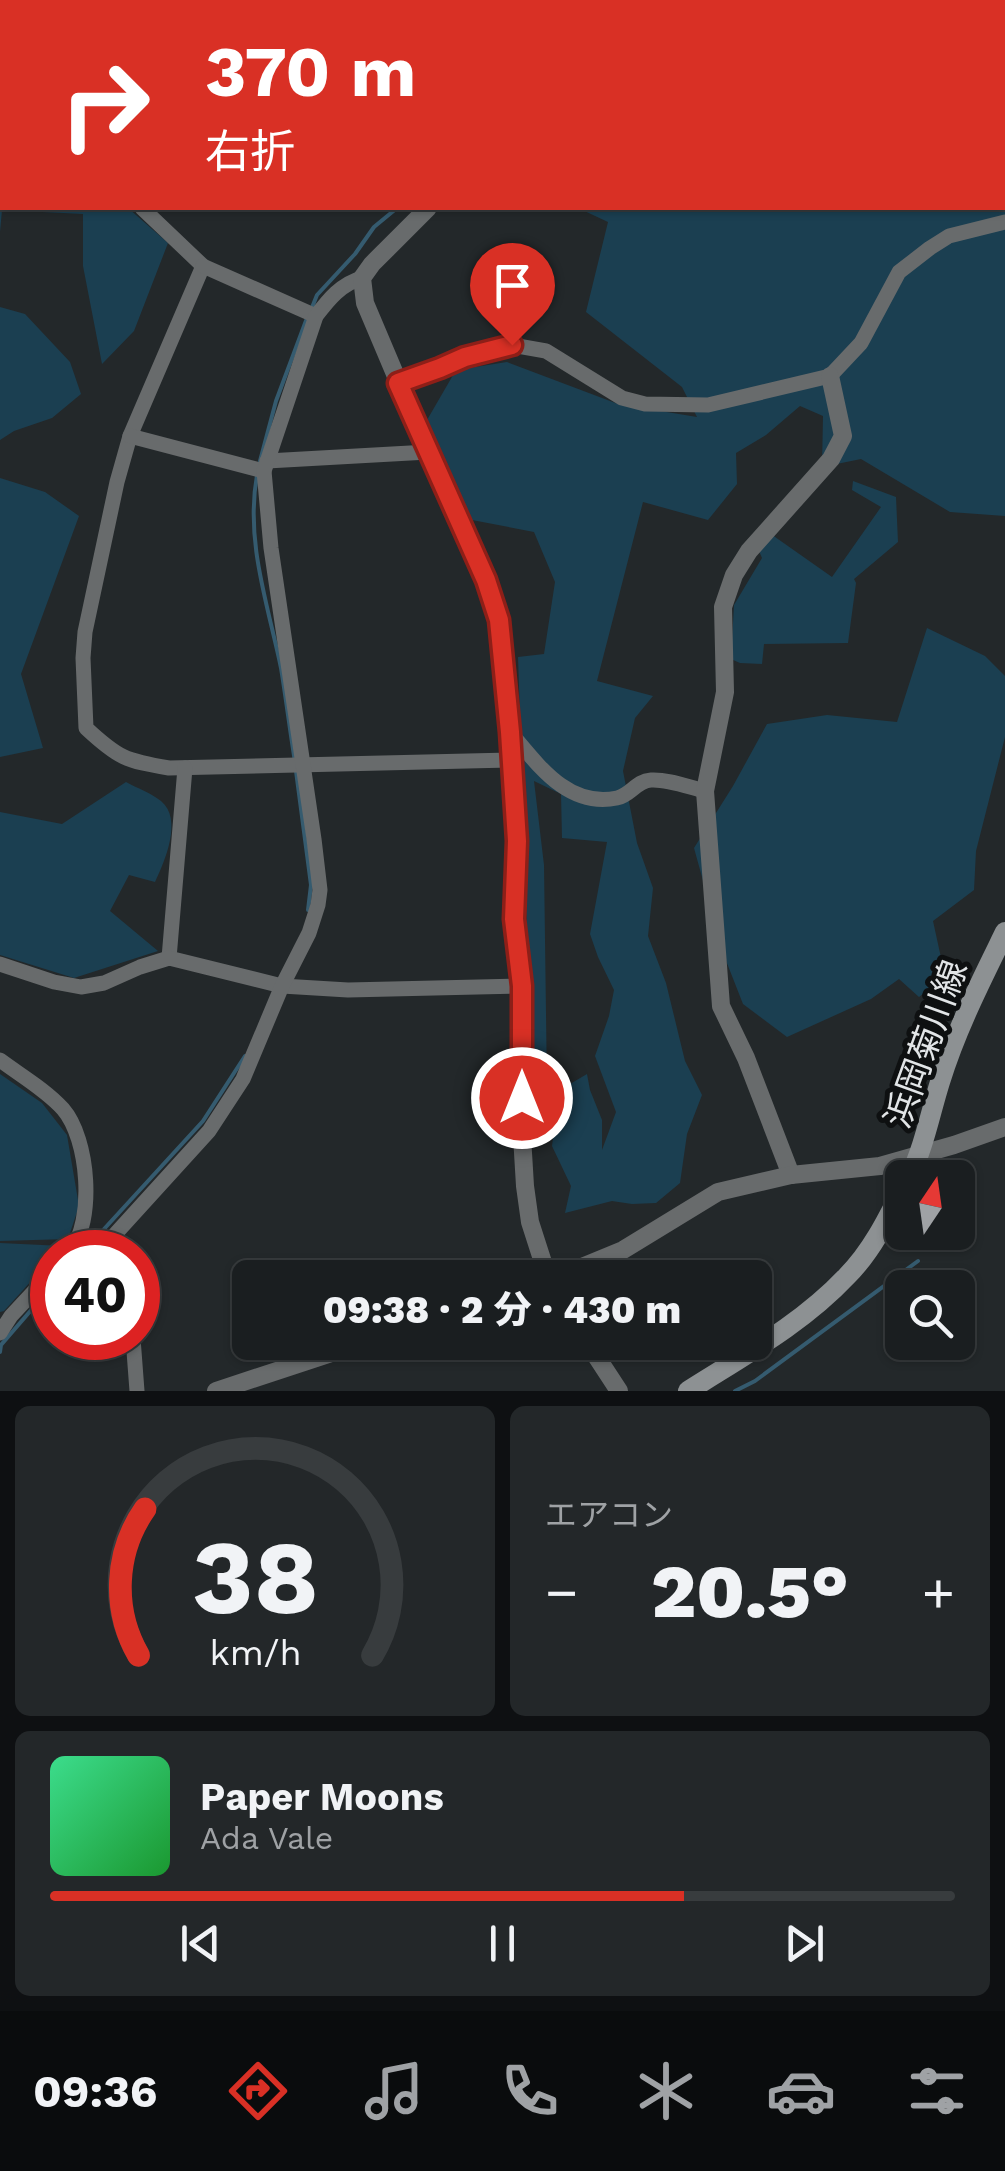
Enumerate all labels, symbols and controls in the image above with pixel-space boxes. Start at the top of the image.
text: 370 m [205,31,416,113]
icon: right [40,40,170,170]
text: 右折 [205,125,295,178]
pin [470,243,555,346]
icon: arrive [485,258,540,313]
street label: 浜岡菊川線 [876,955,976,1133]
position arrow [470,1046,574,1150]
north arrow [885,1160,975,1250]
map controls [885,1160,975,1360]
speed limit sign: 40 [30,1230,160,1360]
button: search [885,1270,975,1360]
text: 09:38 · 2 分 · 430 m [323,1288,681,1332]
text: エアコン [545,1496,673,1534]
text: 38 [192,1516,318,1638]
text: 20.5° [651,1547,849,1635]
text: − [545,1560,578,1624]
text: + [922,1560,955,1624]
text: km/h [209,1632,301,1674]
text: Paper Moons [200,1775,444,1819]
text: Ada Vale [200,1819,333,1857]
icon: previous [173,1916,228,1971]
icon: pause [475,1916,530,1971]
icon: next [777,1916,832,1971]
icon: directions [223,2056,293,2126]
icon: music [359,2056,429,2126]
icon: phone [495,2056,565,2126]
icon: climate [631,2056,701,2126]
icon: car [766,2056,836,2126]
icon: filters [902,2056,972,2126]
text: 09:36 [33,2065,158,2118]

